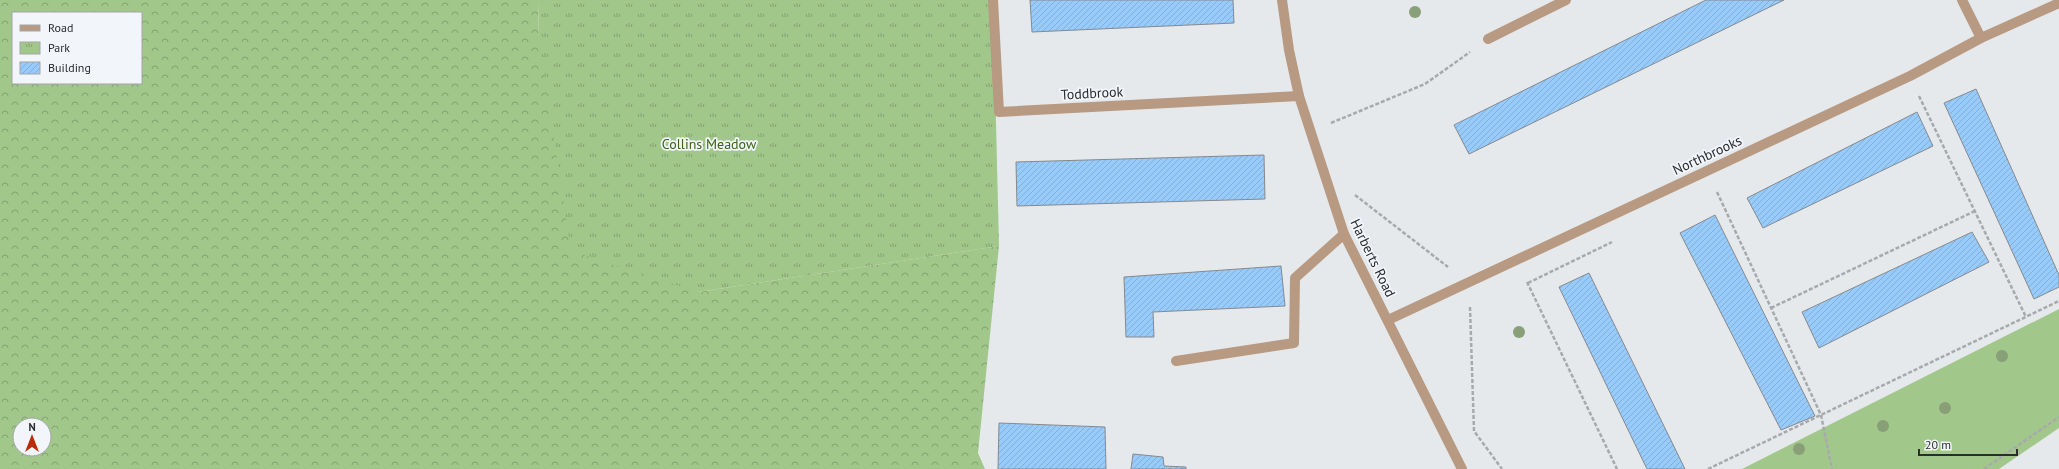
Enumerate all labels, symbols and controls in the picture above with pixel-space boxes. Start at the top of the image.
legend [12,12,142,84]
text: Road [48,20,73,35]
text: Park [48,40,70,55]
text: Building [48,60,91,75]
street label: Toddbrook [1060,82,1124,104]
street label: Northbrooks [1669,131,1745,179]
park label: Collins Meadow [662,135,757,153]
street label: Harberts Road [1346,216,1400,300]
north arrow [12,417,52,457]
text: N [28,420,36,434]
scale bar [1919,431,2017,457]
text: 20 m [1925,437,1951,452]

